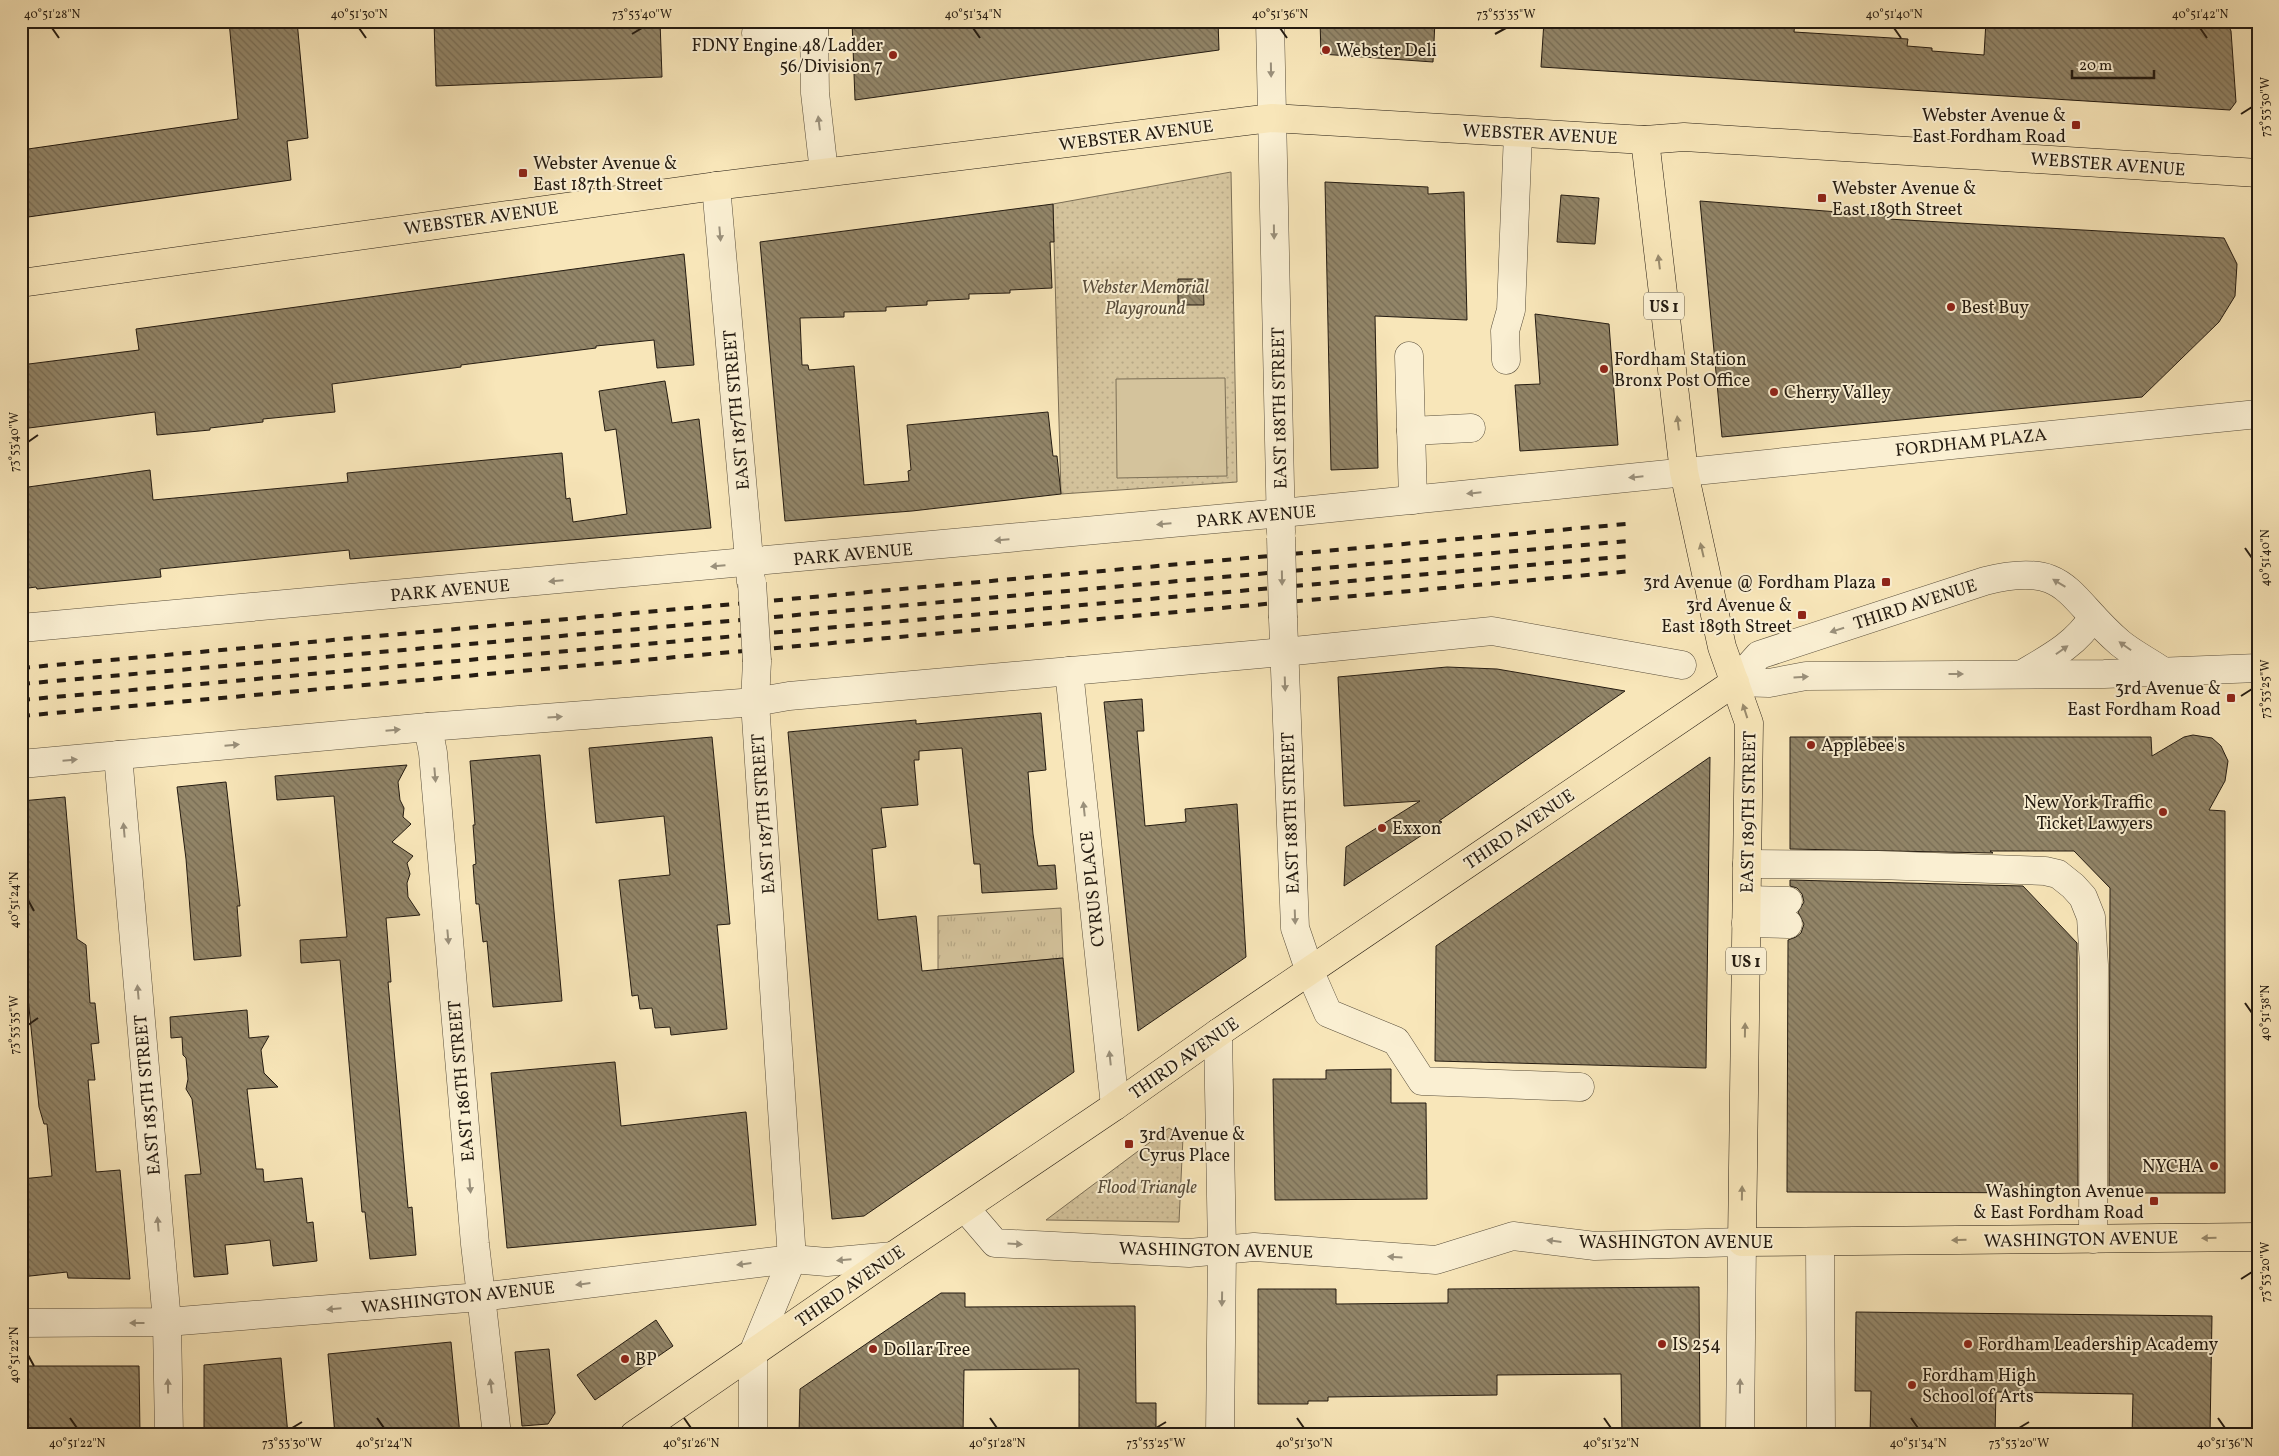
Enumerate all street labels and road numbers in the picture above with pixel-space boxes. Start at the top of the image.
street label: WEBSTER AVENUE [1057,115,1215,158]
street label: WEBSTER AVENUE [1462,119,1618,152]
street label: WEBSTER AVENUE [2029,148,2187,183]
street label: WEBSTER AVENUE [402,196,560,243]
road number: US 1 [1644,292,1684,320]
street label: EAST 188TH STREET [1267,326,1294,489]
street label: EAST 187TH STREET [718,328,757,491]
street label: FORDHAM PLAZA [1894,423,2049,464]
street label: PARK AVENUE [1195,500,1317,535]
street label: PARK AVENUE [792,538,914,573]
street label: PARK AVENUE [389,574,511,609]
street label: THIRD AVENUE [1850,574,1981,637]
street label: EAST 189TH STREET [1736,730,1763,893]
street label: EAST 188TH STREET [1276,731,1307,894]
street label: EAST 187TH STREET [746,732,783,895]
street label: THIRD AVENUE [1460,784,1580,877]
street label: CYRUS PLACE [1075,830,1112,948]
road number: US 1 [1726,948,1766,974]
street label: EAST 186TH STREET [443,999,482,1163]
street label: THIRD AVENUE [1125,1012,1245,1106]
street label: EAST 185TH STREET [129,1013,168,1176]
street label: WASHINGTON AVENUE [1984,1226,2179,1255]
street label: WASHINGTON AVENUE [1579,1231,1773,1256]
street label: WASHINGTON AVENUE [1119,1237,1314,1266]
street label: THIRD AVENUE [791,1240,911,1334]
street label: WASHINGTON AVENUE [360,1276,556,1321]

